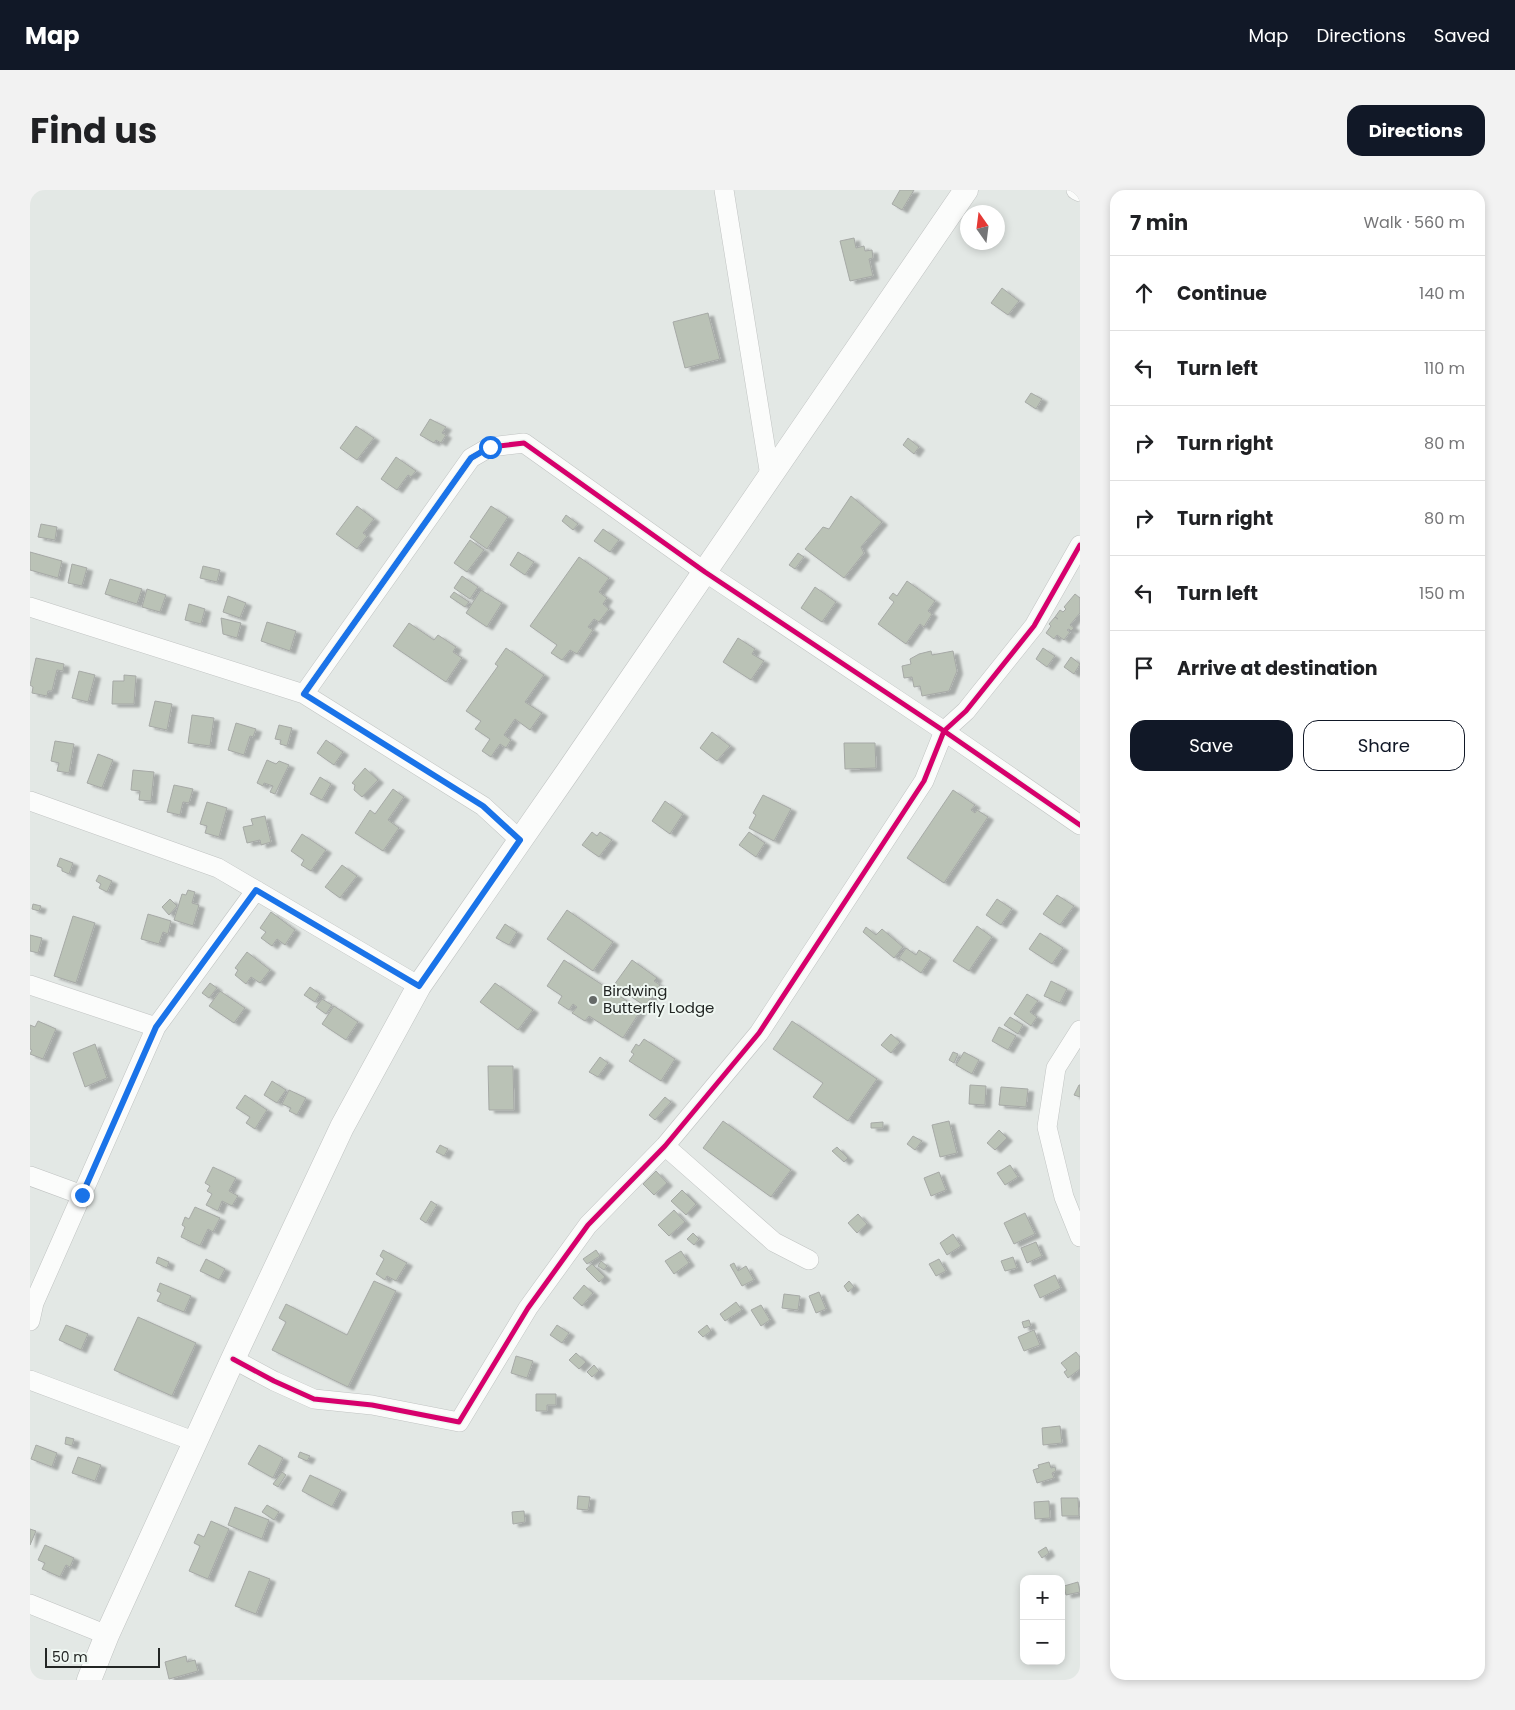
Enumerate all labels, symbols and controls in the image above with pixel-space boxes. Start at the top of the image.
text: Map [25,19,80,52]
text: Map [1249,23,1288,48]
text: Directions [1316,23,1406,48]
text: Saved [1434,23,1490,48]
button: Directions [1347,105,1485,156]
text: Find us [30,106,157,155]
north arrow [960,205,1005,250]
text: 7 min [1130,208,1188,237]
text: Walk · 560 m [1363,211,1465,234]
icon: ahead [1130,279,1158,307]
text: Continue [1177,280,1267,307]
text: 140 m [1419,282,1465,305]
icon: left [1130,354,1158,382]
text: Turn left [1177,355,1258,382]
text: 110 m [1424,357,1465,380]
icon: right [1130,429,1158,457]
text: Turn right [1177,430,1273,457]
text: 80 m [1424,432,1465,455]
route start [479,436,502,459]
icon: right [1130,504,1158,532]
text: Turn right [1177,505,1273,532]
text: 80 m [1424,507,1465,530]
icon: left [1130,579,1158,607]
text: Turn left [1177,580,1258,607]
text: 150 m [1419,582,1465,605]
icon: arrive [1130,654,1158,682]
text: Arrive at destination [1177,655,1378,682]
button: Save [1130,720,1293,771]
button: Share [1303,720,1465,771]
place label: Birdwing Butterfly Lodge [603,980,714,1018]
marker: Birdwing Butterfly Lodge [587,994,599,1006]
route end [71,1184,94,1207]
map controls [1020,1575,1065,1665]
button: + [1020,1575,1065,1620]
button: − [1020,1620,1065,1665]
scale bar [45,1645,160,1668]
text: 50 m [52,1647,88,1667]

